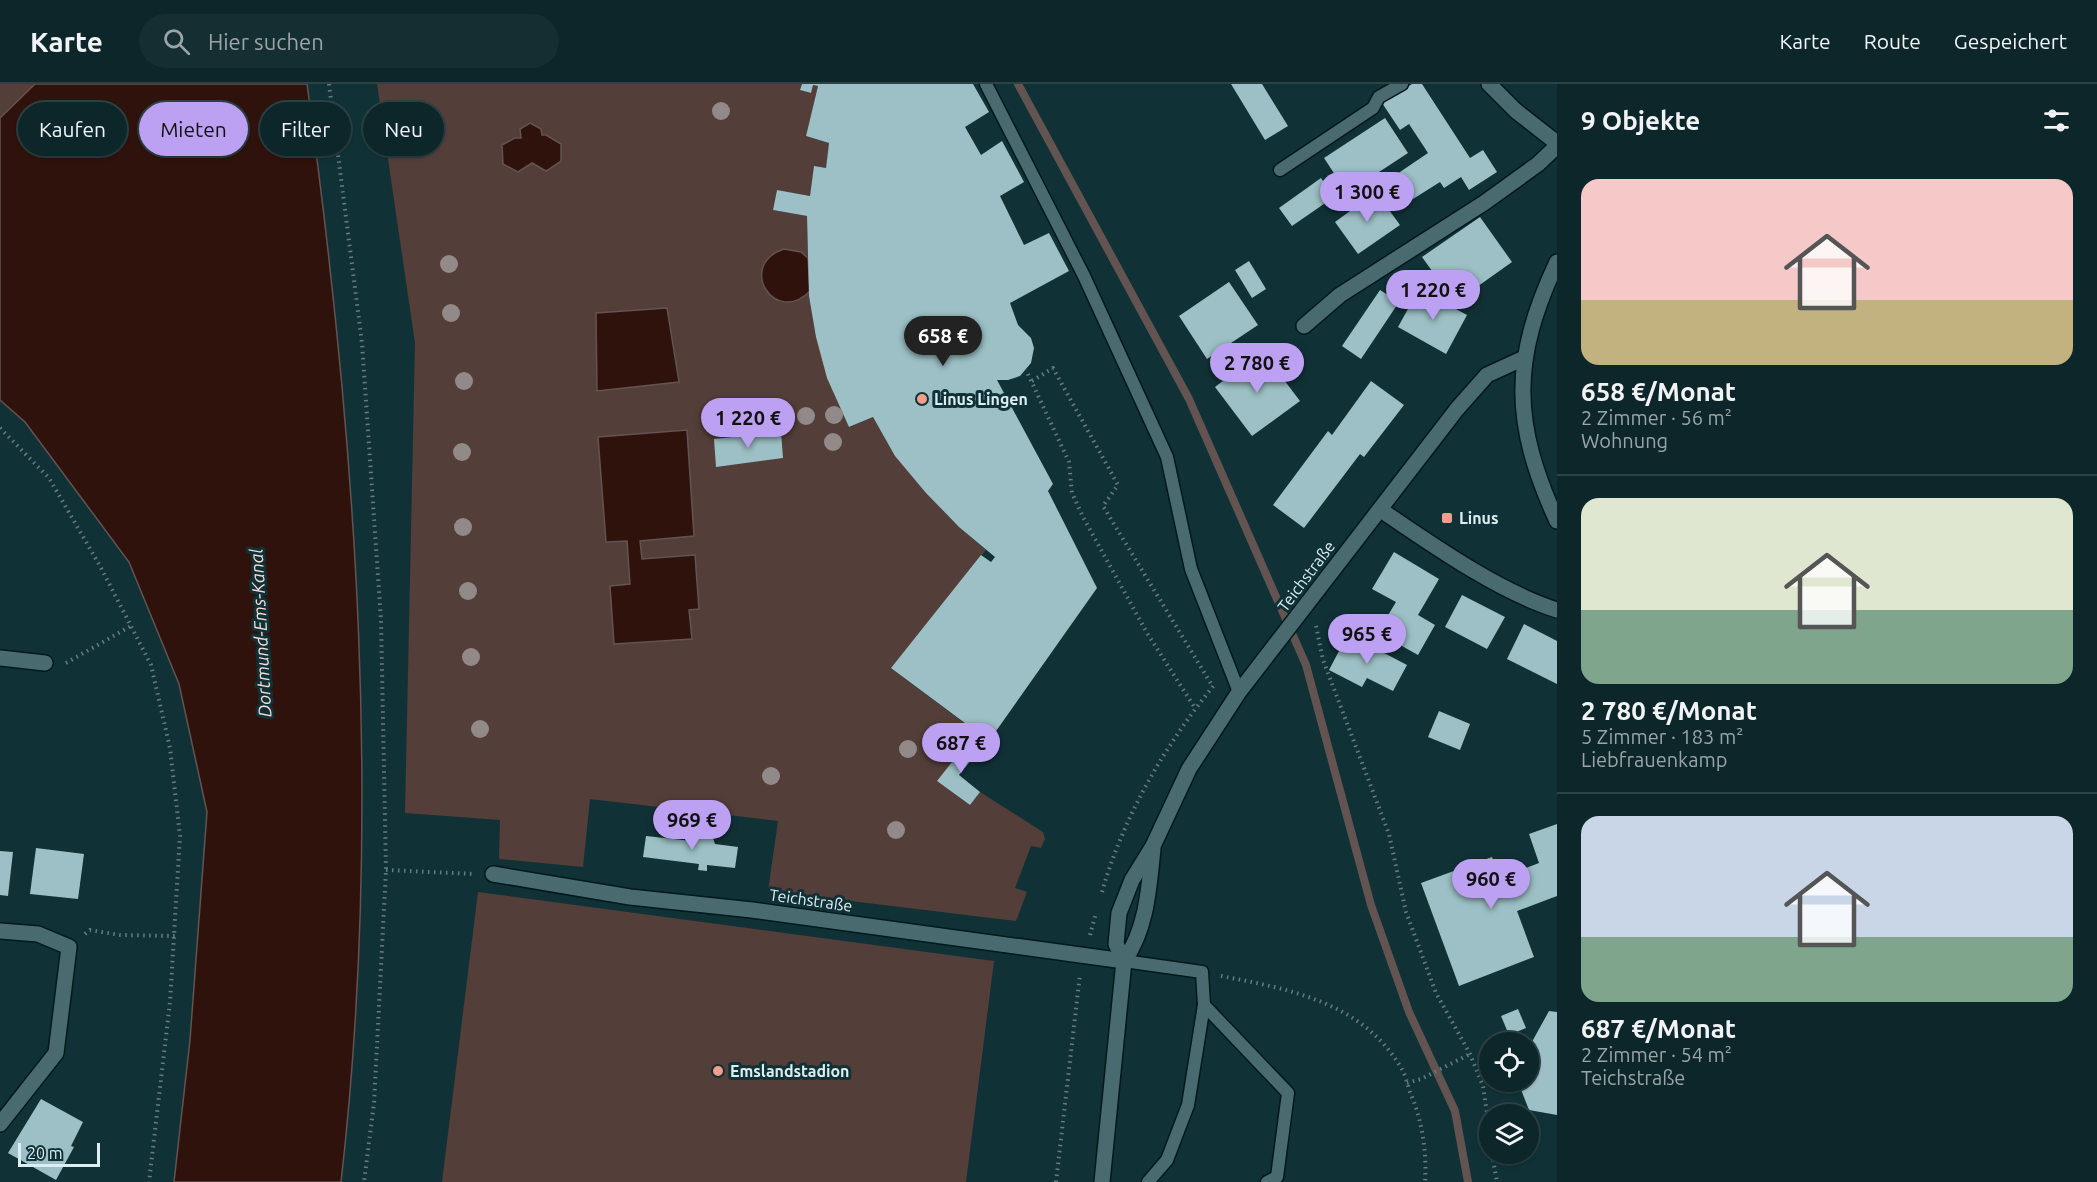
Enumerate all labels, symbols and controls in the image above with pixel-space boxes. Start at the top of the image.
search box [139,14,559,68]
icon: search [160,25,193,58]
text: Karte [30,26,103,57]
text: Hier suchen [208,29,324,54]
text: Karte [1779,29,1831,53]
text: Route [1864,29,1921,53]
text: Gespeichert [1954,29,2067,53]
chip: Kaufen [18,102,127,156]
chip: Mieten [139,102,248,156]
chip: Filter [260,102,351,156]
chip: Neu [363,102,444,156]
icon: filters [2040,104,2073,137]
text: 9 Objekte [1581,106,1700,135]
pin: 1 300 € [1312,172,1422,223]
text: 1 300 € [1334,180,1400,203]
icon: home [1773,218,1881,326]
pin: 1 220 € [1378,270,1488,321]
text: 1 220 € [1400,278,1466,301]
pin: 658 € [901,316,985,367]
text: 658 € [918,324,968,347]
pin: 2 780 € [1202,343,1312,394]
text: 2 780 € [1224,351,1290,374]
text: 658 €/Monat [1581,377,1736,406]
place label: Linus Lingen [934,390,1028,408]
marker: Linus Lingen [915,392,929,406]
pin: 1 220 € [693,398,803,449]
text: 1 220 € [715,406,781,429]
text: 2 Zimmer · 56 m² [1581,406,1732,429]
text: Wohnung [1581,429,1668,452]
place label: Linus [1459,509,1499,527]
marker: Linus [1440,511,1454,525]
street label: Teichstraße [1274,537,1338,615]
icon: home [1773,537,1881,645]
water label: Dortmund-Ems-Kanal [246,548,274,718]
pin: 965 € [1325,614,1409,665]
text: 965 € [1342,622,1392,645]
text: 2 780 €/Monat [1581,696,1757,725]
pin: 687 € [919,723,1003,774]
text: 5 Zimmer · 183 m² [1581,725,1743,748]
text: 687 € [936,731,986,754]
text: Liebfrauenkamp [1581,748,1727,771]
pin: 969 € [650,800,734,851]
text: 969 € [667,808,717,831]
icon: home [1773,855,1881,963]
pin: 960 € [1449,859,1533,910]
text: 960 € [1466,867,1516,890]
street label: Teichstraße [768,885,854,915]
text: 687 €/Monat [1581,1014,1736,1043]
map controls [1479,1032,1539,1164]
button: locate [1479,1032,1539,1092]
text: 2 Zimmer · 54 m² [1581,1043,1732,1066]
place label: Emslandstadion [730,1062,849,1080]
marker: Emslandstadion [711,1064,725,1078]
text: Teichstraße [1581,1066,1685,1089]
button: layers [1479,1104,1539,1164]
scale bar [18,1140,100,1168]
text: 20 m [27,1144,63,1162]

